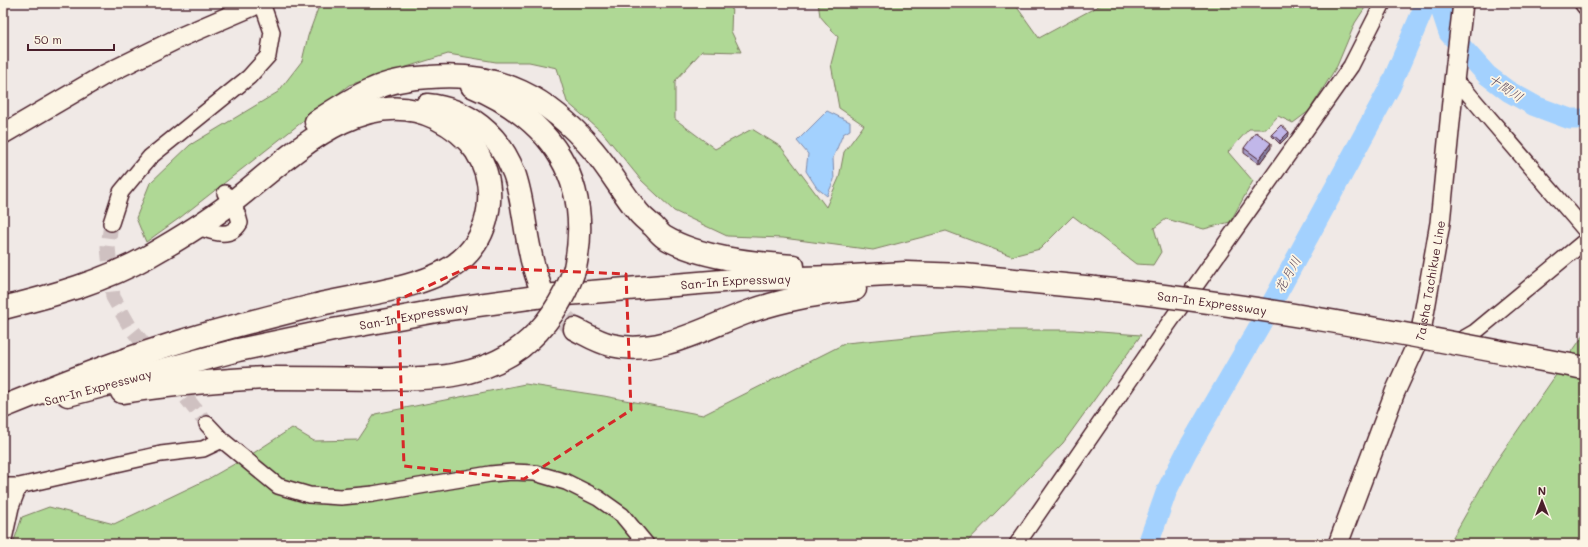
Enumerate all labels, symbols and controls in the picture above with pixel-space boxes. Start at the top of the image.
scale bar [28,26,114,52]
text: 50 m [34,31,62,47]
water label: 十間川 [1485,69,1527,105]
street label: Taisha Tachikue Line [1411,219,1448,344]
water label: 花月川 [1270,253,1304,295]
street label: San-In Expressway [680,270,791,293]
street label: San-In Expressway [1156,287,1268,318]
street label: San-In Expressway [358,298,469,333]
street label: San-In Expressway [43,365,153,409]
north arrow [1522,481,1562,521]
text: N [1538,483,1546,498]

